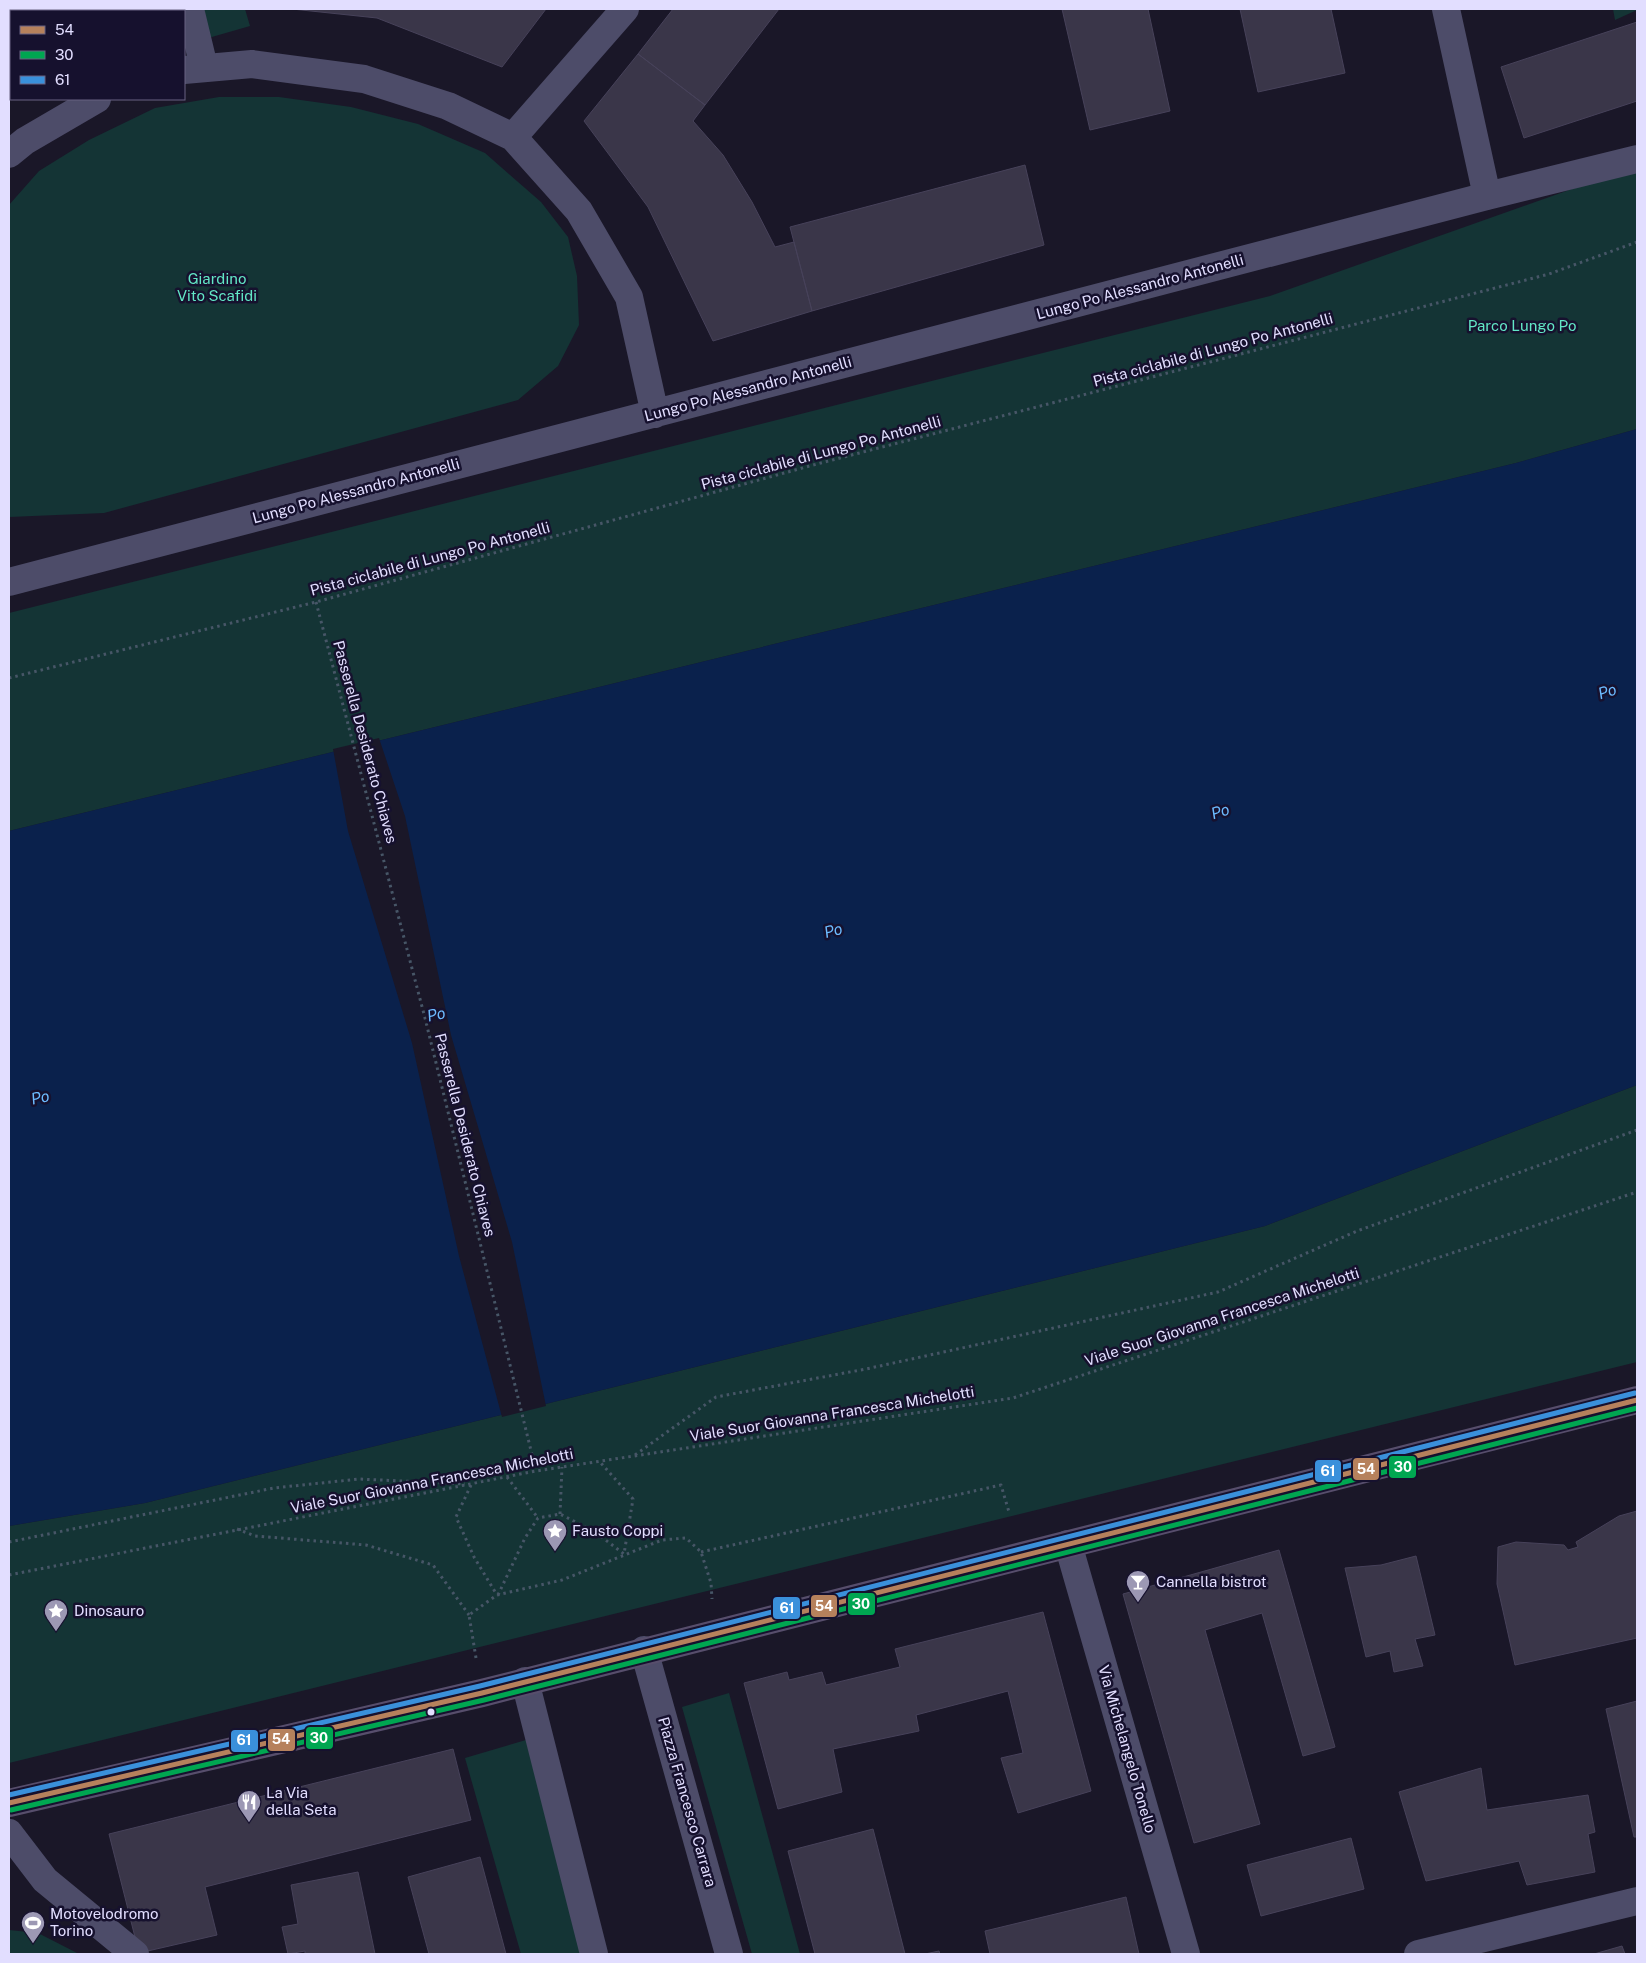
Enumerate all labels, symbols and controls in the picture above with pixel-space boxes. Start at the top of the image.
legend [10,10,185,100]
text: 54 [55,21,74,38]
text: 30 [55,46,74,63]
text: 61 [55,71,70,88]
street label: Lungo Po Alessandro Antonelli [1034,251,1245,322]
park label: Giardino Vito Scafidi [177,270,257,304]
street label: Pista ciclabile di Lungo Po Antonelli [1091,309,1335,390]
park label: Parco Lungo Po [1468,317,1576,334]
street label: Lungo Po Alessandro Antonelli [642,353,853,424]
street label: Pista ciclabile di Lungo Po Antonelli [699,412,943,493]
street label: Lungo Po Alessandro Antonelli [250,455,461,526]
street label: Pista ciclabile di Lungo Po Antonelli [308,518,552,599]
street label: Passerella Desiderato Chiaves [330,639,401,845]
water label: Po [1596,680,1619,703]
water label: Po [1209,800,1232,823]
water label: Po [822,919,845,942]
water label: Po [425,1003,447,1026]
street label: Passerella Desiderato Chiaves [432,1031,499,1238]
water label: Po [29,1086,51,1109]
street label: Viale Suor Giovanna Francesca Michelotti [1082,1264,1361,1369]
street label: Viale Suor Giovanna Francesca Michelotti [688,1383,975,1444]
street label: Viale Suor Giovanna Francesca Michelotti [289,1445,575,1516]
line badge: 30 [1388,1455,1417,1479]
line badge: 54 [1352,1457,1380,1481]
line badge: 61 [1314,1459,1342,1483]
text: 30 [1394,1459,1412,1475]
text: 54 [1357,1461,1375,1477]
text: 61 [1320,1463,1336,1479]
place icon: Fausto Coppi [542,1518,568,1552]
place label: Fausto Coppi [572,1522,663,1539]
bar icon: Cannella bistrot [1125,1569,1151,1603]
place label: Cannella bistrot [1156,1573,1267,1590]
line badge: 30 [847,1592,876,1616]
line badge: 54 [810,1594,838,1618]
line badge: 61 [772,1596,801,1620]
text: 30 [852,1596,870,1612]
place icon: Dinosauro [43,1598,69,1632]
text: 54 [815,1598,833,1614]
text: 61 [779,1600,795,1616]
place label: Dinosauro [74,1602,144,1619]
street label: Via Michelangelo Tonello [1095,1663,1160,1835]
unlabelled marker [426,1707,436,1717]
street label: Piazza Francesco Carrara [655,1715,720,1889]
line badge: 30 [305,1726,334,1750]
line badge: 54 [267,1728,296,1752]
line badge: 61 [230,1729,259,1753]
text: 30 [310,1730,328,1746]
text: 54 [272,1731,290,1747]
text: 61 [236,1732,252,1748]
place label: La Via della Seta [266,1784,336,1818]
restaurant icon: La Via della Seta [236,1789,262,1823]
place label: Motovelodromo Torino [50,1905,159,1939]
sports icon: Motovelodromo Torino [20,1910,46,1944]

